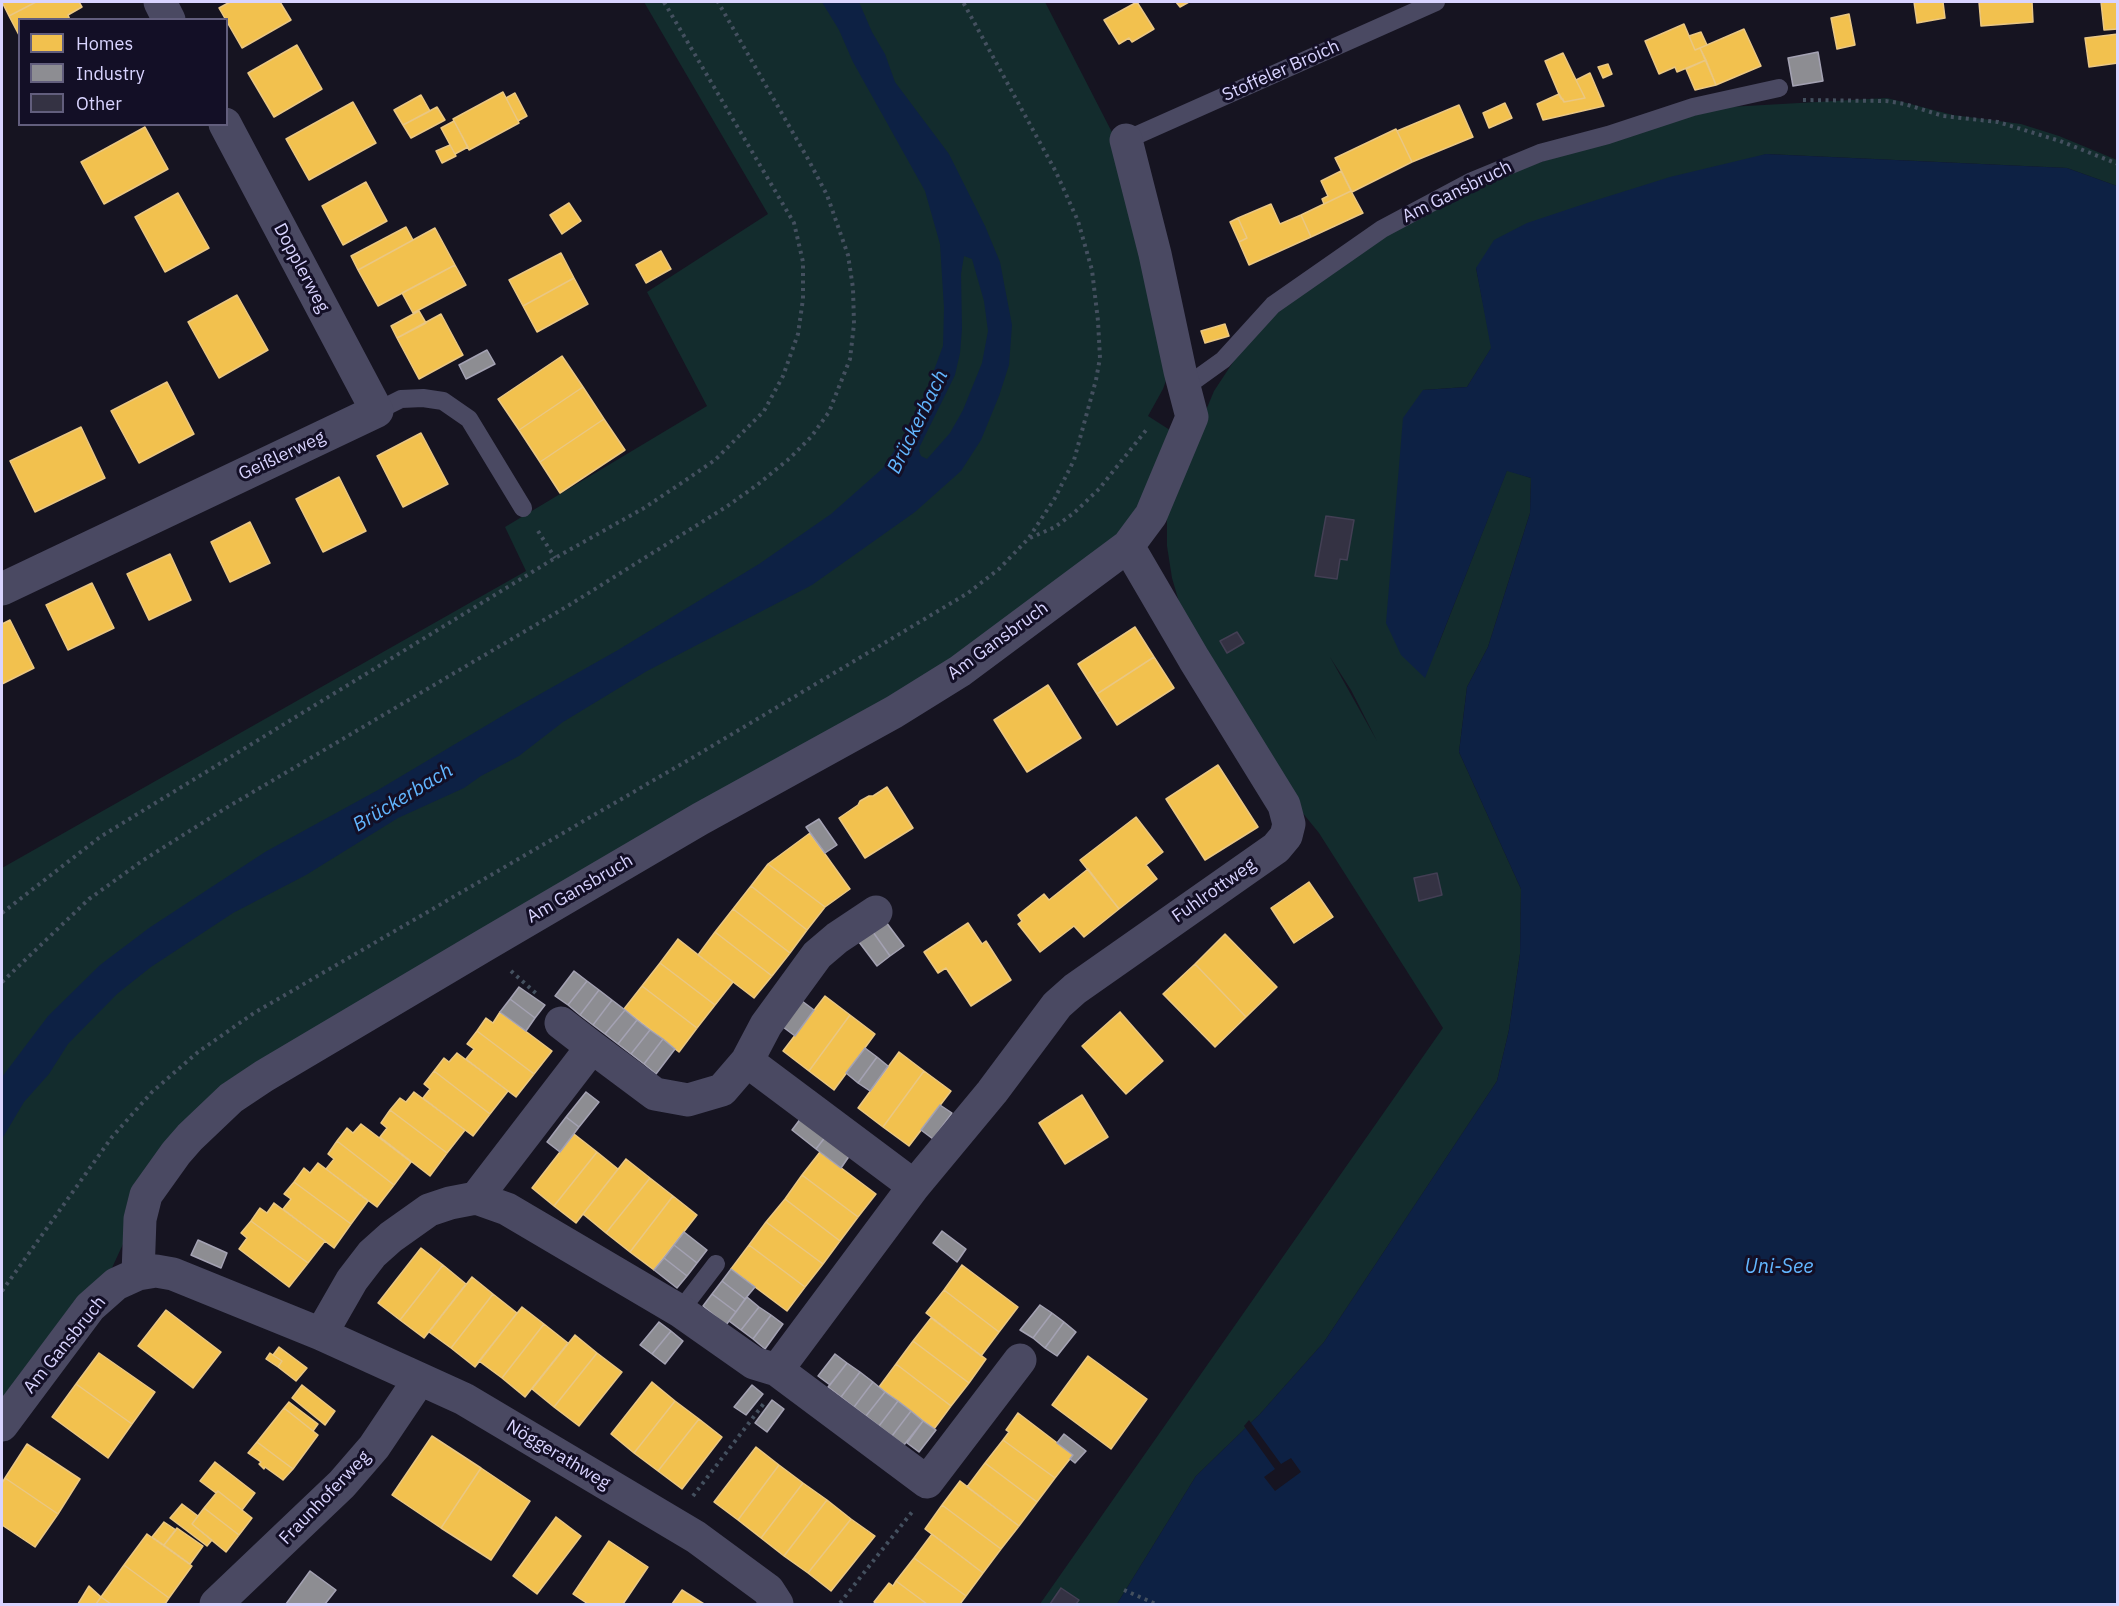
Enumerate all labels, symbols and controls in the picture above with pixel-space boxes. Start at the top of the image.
legend [18,18,228,126]
text: Homes [76,32,133,55]
street label: Stoffeler Broich [1219,36,1343,106]
text: Industry [76,62,145,85]
text: Other [76,92,122,115]
street label: Am Gansbruch [1399,156,1515,228]
street label: Dopplerweg [269,220,333,316]
water label: Brückerbach [883,366,953,478]
street label: Geißlerweg [235,427,329,485]
street label: Am Gansbruch [943,597,1053,685]
water label: Brückerbach [349,759,457,837]
street label: Am Gansbruch [523,850,637,928]
street label: Fuhlrottweg [1168,854,1260,928]
water label: Uni-See [1745,1255,1813,1279]
street label: Am Gansbruch [19,1292,111,1398]
street label: Nöggerathweg [502,1416,614,1494]
street label: Fraunhoferweg [275,1447,375,1549]

